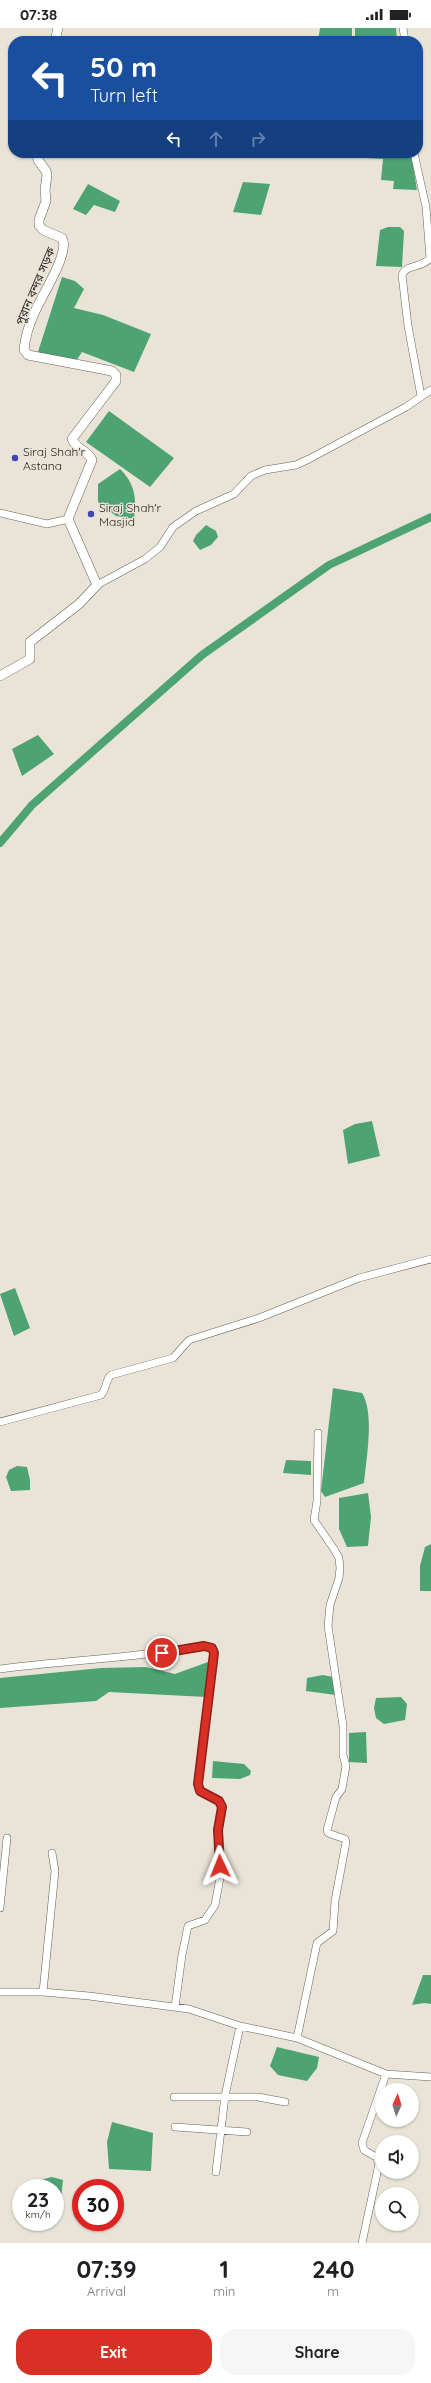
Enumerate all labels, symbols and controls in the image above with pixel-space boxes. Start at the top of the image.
text: 07:38 [20,5,57,24]
text: 50 m [90,49,157,84]
icon: left [24,52,76,104]
text: Turn left [90,84,158,107]
icon: left [163,128,185,150]
icon: ahead [205,128,227,150]
icon: right [247,128,269,150]
street label: পুরান বন্দর সড়ক [12,245,59,328]
place label: Siraj Shah'r Astana [23,444,86,473]
marker: Siraj Shah'r Astana [10,453,20,463]
place label: Siraj Shah'r Masjid [99,500,162,529]
marker: Siraj Shah'r Masjid [86,509,96,519]
pin [145,1636,179,1670]
icon: arrive [151,1642,173,1664]
position arrow [199,1845,241,1887]
north arrow [375,2083,419,2127]
map controls [375,2083,419,2231]
button: sound [375,2135,419,2179]
speed limit sign: 30 [72,2179,124,2231]
text: 23 [27,2187,49,2212]
button: search [375,2187,419,2231]
text: km/h [25,2208,51,2221]
text: 07:39 [77,2254,137,2284]
text: 1 [220,2254,229,2284]
text: 240 [312,2254,354,2284]
text: Arrival [87,2283,126,2299]
text: min [213,2283,235,2299]
text: m [327,2283,339,2299]
button: Exit [16,2329,212,2375]
button: Share [220,2329,415,2375]

